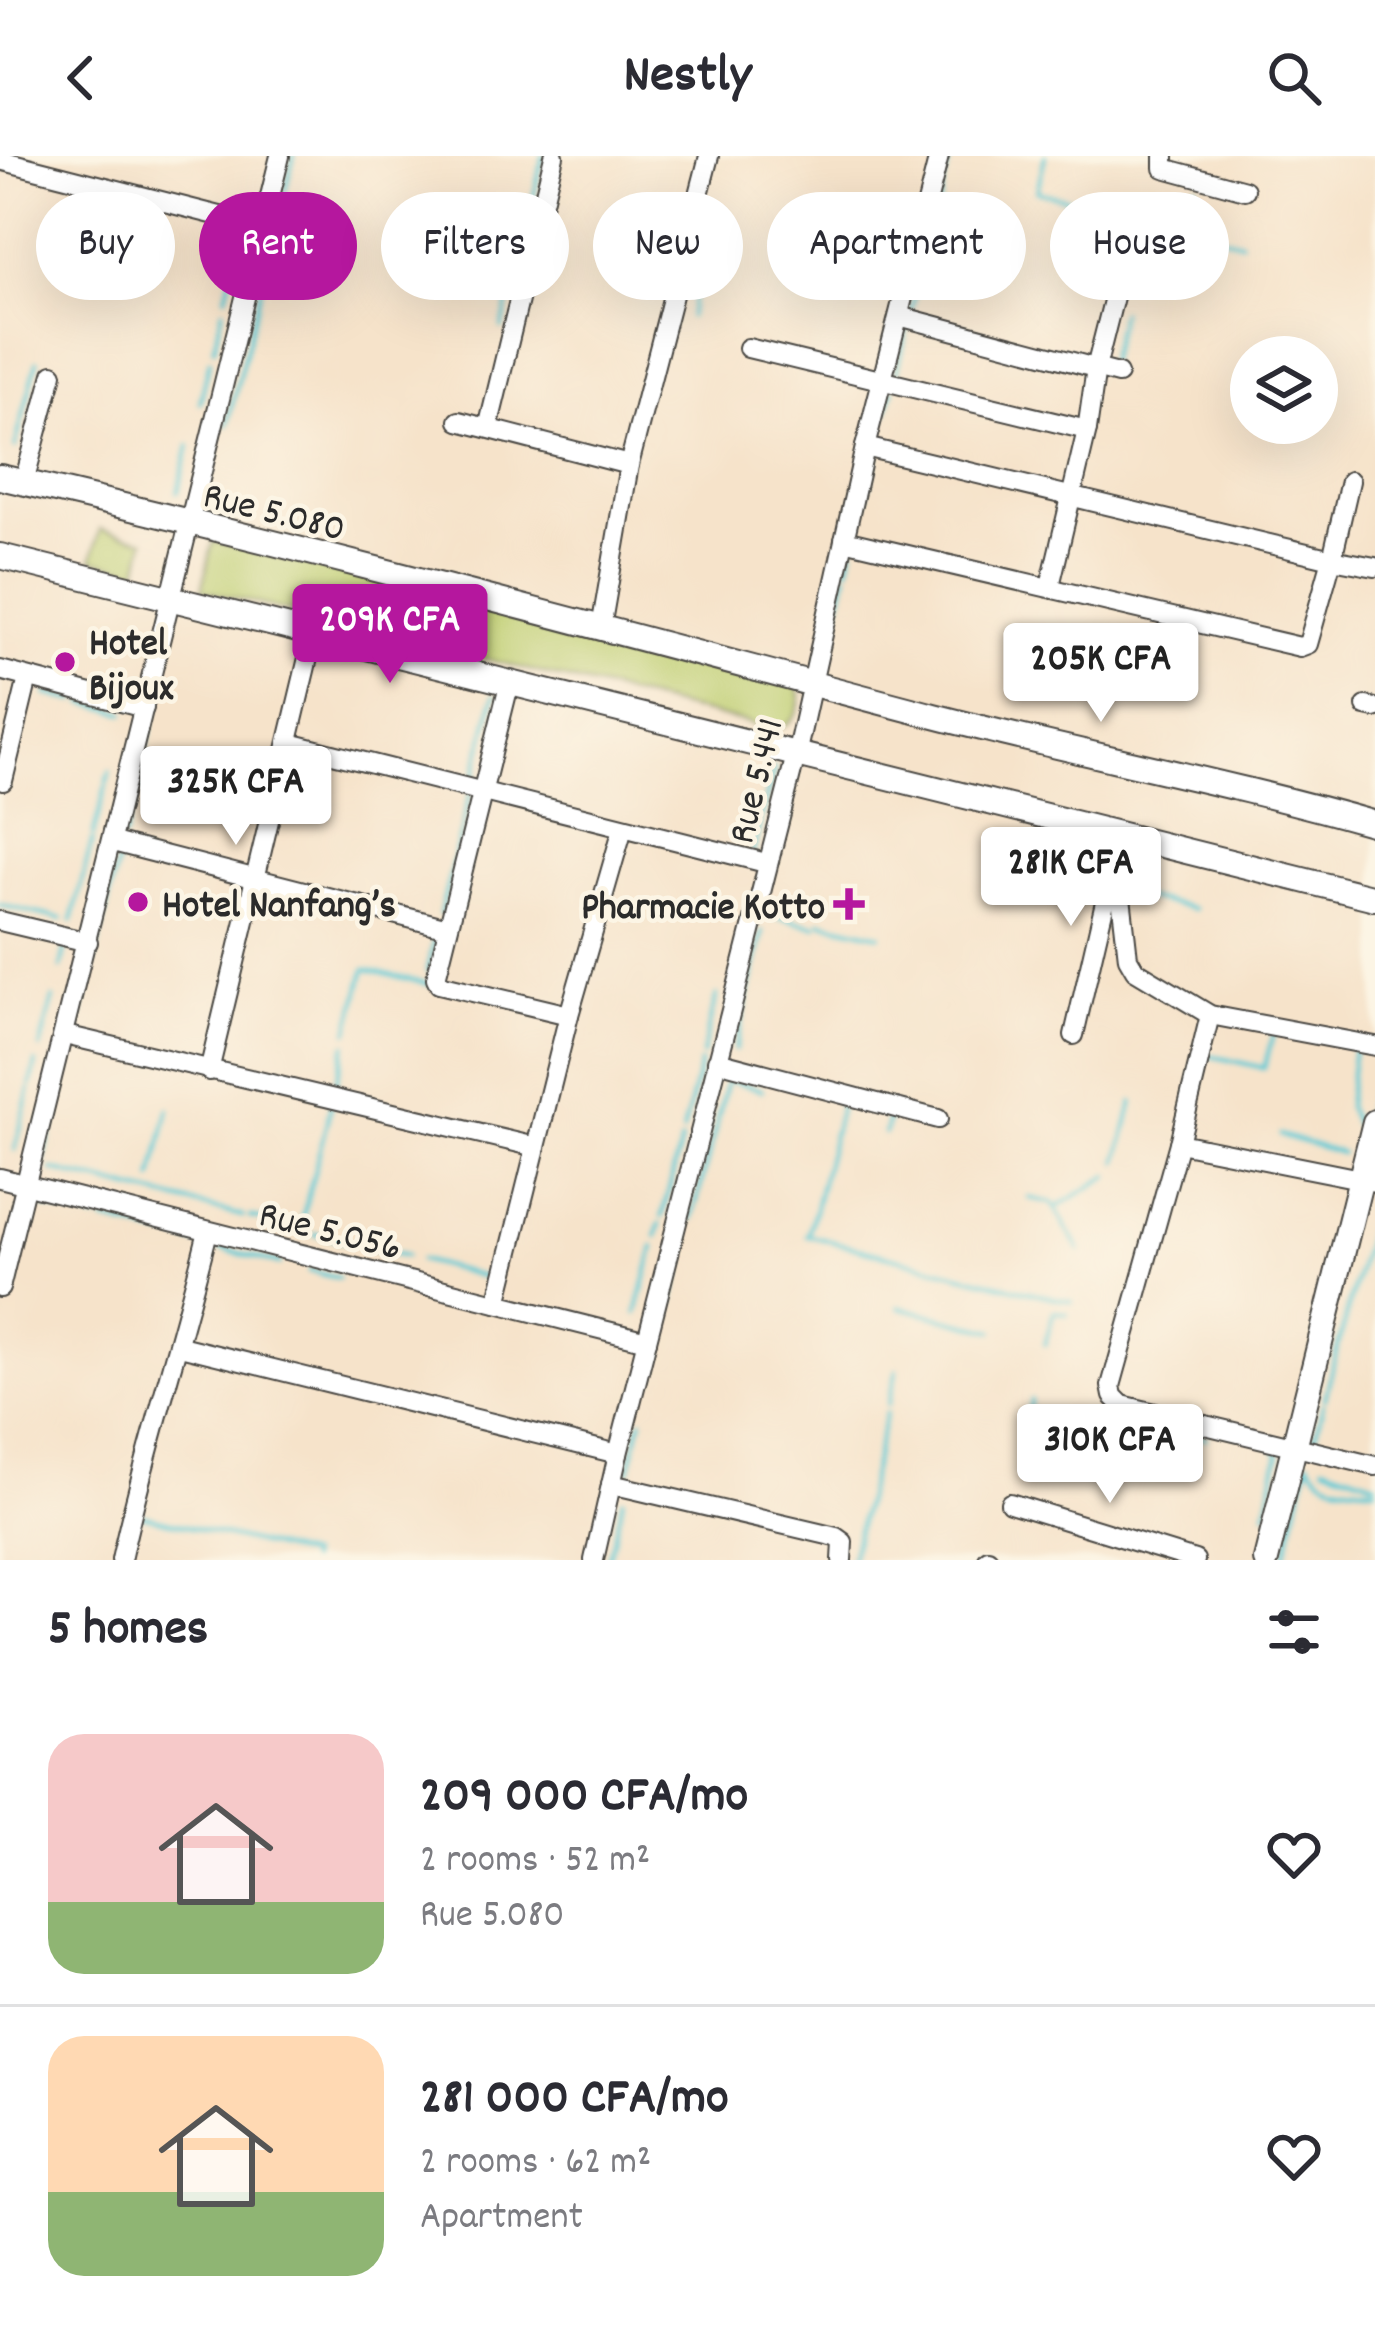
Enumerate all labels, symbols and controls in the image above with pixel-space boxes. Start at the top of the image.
text: Nestly [624,40,751,117]
icon: back [48,45,114,111]
icon: search [1261,45,1327,111]
chip: Buy [36,192,175,300]
chip: Rent [199,192,357,300]
chip: Filters [381,192,569,300]
chip: New [593,192,743,300]
chip: Apartment [767,192,1026,300]
chip: House [1050,192,1229,300]
map controls [1230,336,1338,444]
button: layers [1230,336,1338,444]
street label: Rue 5.080 [197,471,350,559]
pin: 209K CFA [266,584,514,686]
text: 209K CFA [319,595,461,650]
place label: Hotel Bijoux [89,619,174,719]
pin: 205K CFA [977,623,1225,725]
text: 205K CFA [1030,634,1172,689]
marker: Hotel Bijoux [52,649,78,675]
street label: Rue 5.441 [717,713,801,850]
pin: 325K CFA [112,746,360,848]
text: 325K CFA [167,757,305,812]
pin: 281K CFA [947,827,1195,929]
text: 281K CFA [1008,838,1134,893]
place label: Hotel Nanfang’s [162,881,396,936]
place label: Pharmacie Kotto [581,883,825,938]
marker: Hotel Nanfang’s [125,889,151,915]
marker: Pharmacie Kotto [836,891,862,917]
street label: Rue 5.056 [252,1190,406,1279]
pin: 310K CFA [986,1404,1234,1506]
text: 310K CFA [1044,1415,1176,1470]
text: 5 homes [48,1596,208,1668]
icon: filters [1261,1599,1327,1665]
text: 209 000 CFA/mo [420,1763,748,1835]
icon: home [144,1782,288,1926]
icon: heart [1261,1821,1327,1887]
text: 2 rooms · 52 m² [420,1835,650,1890]
text: Rue 5.080 [420,1890,565,1945]
text: 281 000 CFA/mo [420,2065,729,2137]
icon: home [144,2084,288,2228]
icon: heart [1261,2123,1327,2189]
text: 2 rooms · 62 m² [420,2137,651,2192]
text: Apartment [420,2192,583,2247]

